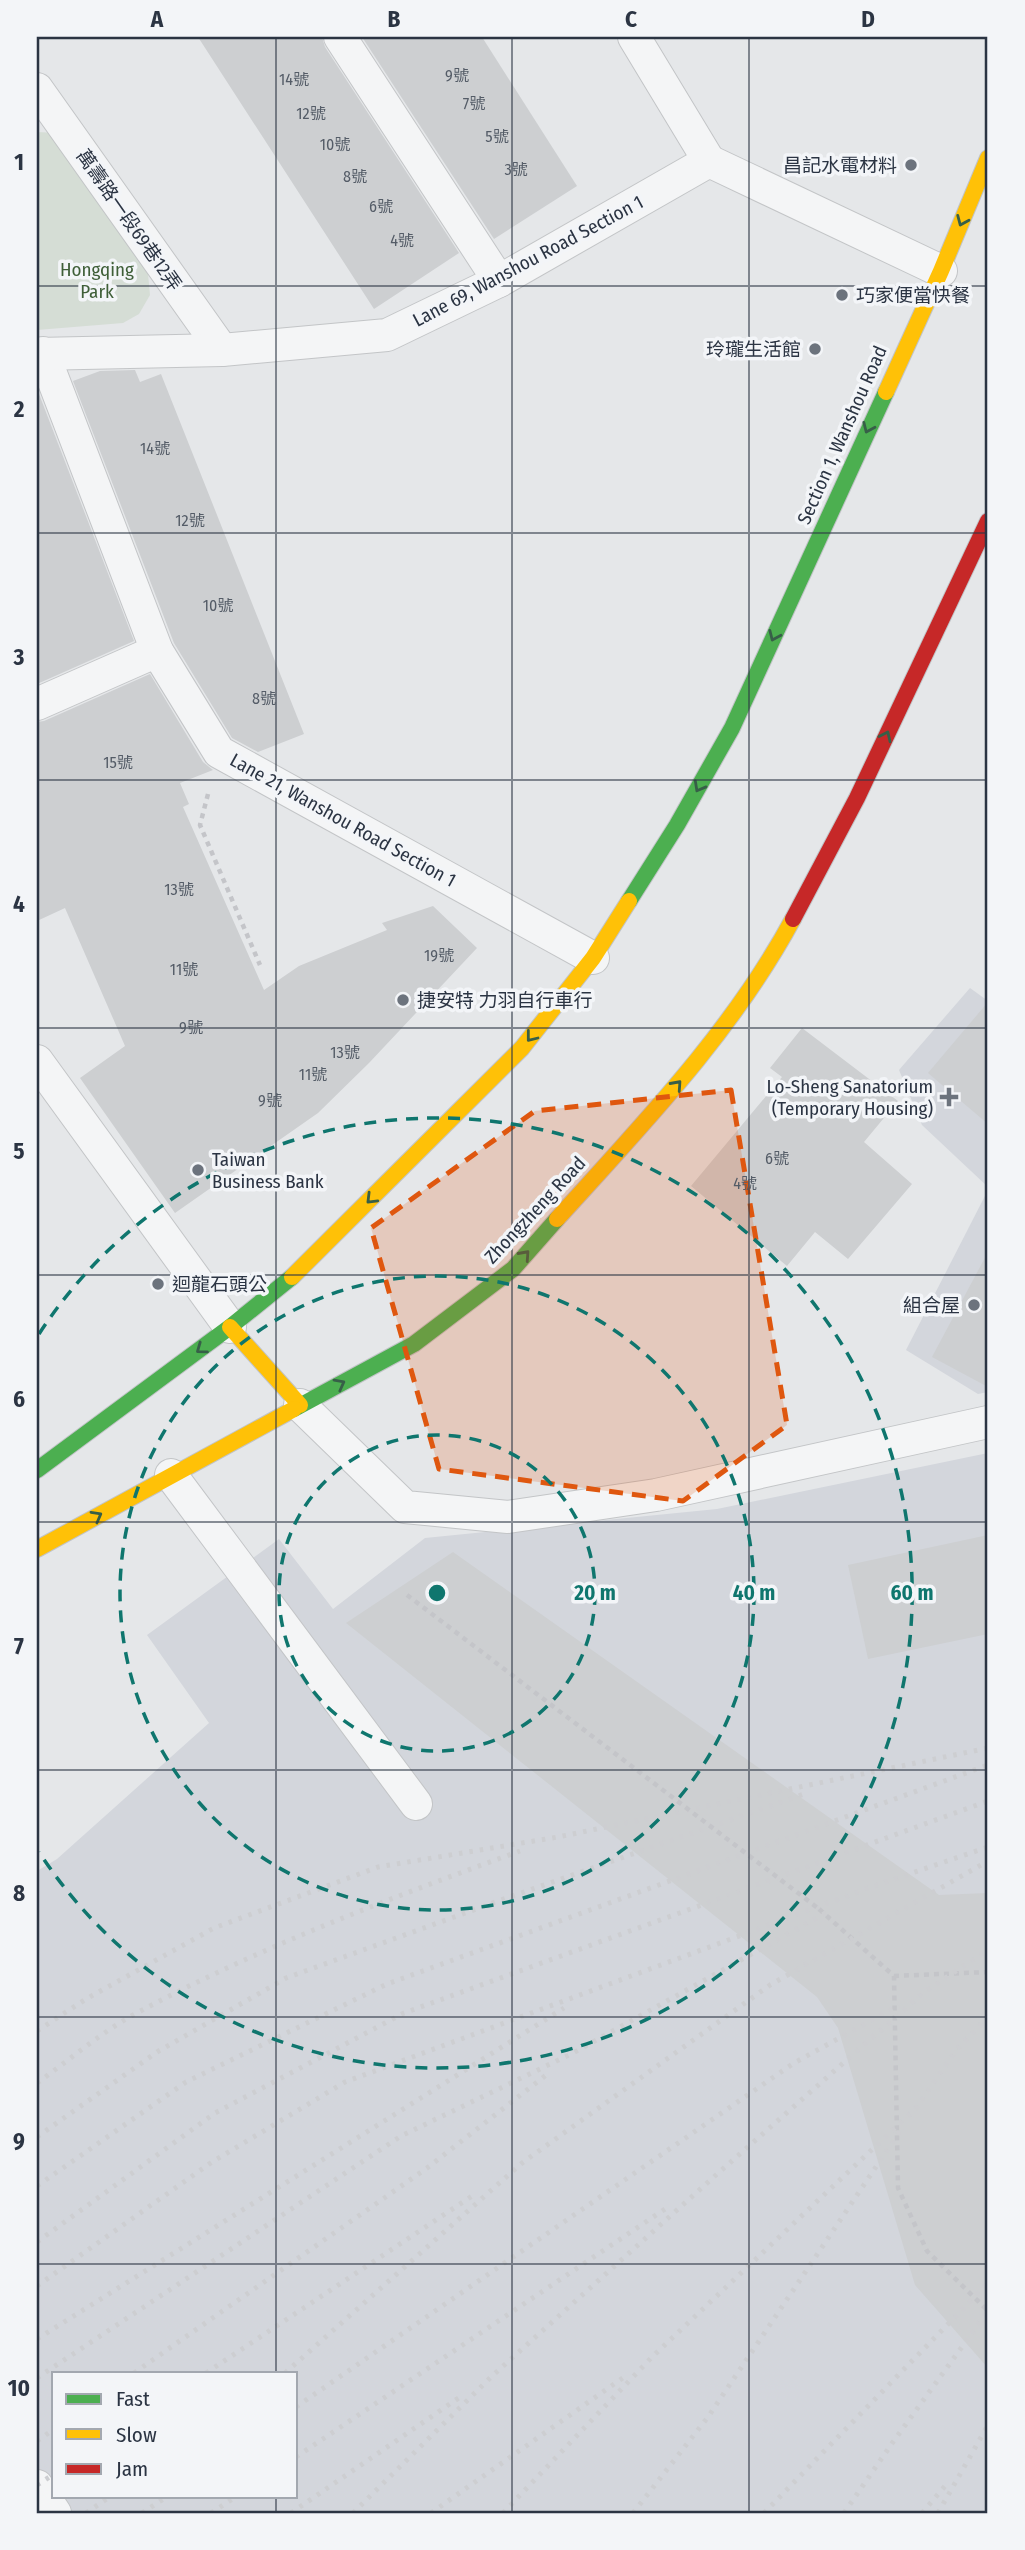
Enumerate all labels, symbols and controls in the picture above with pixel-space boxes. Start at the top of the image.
text: A [150,5,164,33]
text: B [388,5,401,33]
text: C [625,5,637,33]
text: D [861,5,875,33]
house number: 9號 [445,66,469,85]
house number: 14號 [279,70,309,89]
house number: 7號 [463,94,485,113]
house number: 12號 [296,104,326,123]
house number: 5號 [485,127,509,146]
house number: 10號 [320,135,350,154]
street label: 萬壽路一段69巷12弄 [72,145,186,295]
text: 1 [14,148,24,176]
place label: 昌記水電材料 [783,154,897,177]
marker: 昌記水電材料 [903,157,919,173]
house number: 3號 [504,160,528,179]
house number: 8號 [343,167,367,186]
street label: Lane 69, Wanshou Road Section 1 [409,190,647,332]
house number: 6號 [369,197,393,216]
one-way arrow [956,215,970,227]
house number: 4號 [390,231,414,250]
park label: Hongqing Park [60,258,134,303]
place label: 巧家便當快餐 [856,284,970,307]
marker: 巧家便當快餐 [834,287,850,303]
place label: 玲瓏生活館 [706,338,801,361]
marker: 玲瓏生活館 [807,341,823,357]
street label: Section 1, Wanshou Road [792,342,892,528]
text: 2 [13,395,25,423]
one-way arrow [862,421,876,433]
house number: 14號 [140,439,170,458]
house number: 12號 [175,511,205,530]
house number: 10號 [203,596,233,615]
one-way arrow [768,628,782,641]
text: 3 [13,643,25,671]
house number: 8號 [252,689,276,708]
one-way arrow [878,731,892,744]
street label: Lane 21, Wanshou Road Section 1 [226,748,460,892]
house number: 15號 [103,753,133,772]
one-way arrow [694,779,707,792]
house number: 13號 [164,880,194,899]
text: 4 [13,890,25,918]
house number: 19號 [424,946,454,965]
house number: 11號 [170,960,198,979]
place label: 捷安特 力羽自行車行 [417,989,592,1012]
marker: 捷安特 力羽自行車行 [395,992,411,1008]
house number: 9號 [179,1018,203,1037]
one-way arrow [526,1029,539,1041]
house number: 13號 [330,1043,360,1062]
house number: 11號 [299,1065,327,1084]
place label: Lo-Sheng Sanatorium (Temporary Housing) [767,1075,933,1120]
one-way arrow [669,1081,682,1094]
marker: Lo-Sheng Sanatorium (Temporary Housing) [939,1087,959,1107]
house number: 9號 [258,1091,282,1110]
text: 5 [13,1137,25,1165]
place label: Taiwan Business Bank [212,1148,324,1193]
house number: 6號 [765,1149,789,1168]
street label: Zhongzheng Road [480,1152,590,1268]
marker: Taiwan Business Bank [190,1162,206,1178]
house number: 4號 [733,1174,757,1193]
one-way arrow [367,1190,380,1203]
one-way arrow [517,1250,530,1263]
place label: 迴龍石頭公 [172,1273,267,1296]
marker: 迴龍石頭公 [150,1276,166,1292]
place label: 組合屋 [903,1294,960,1317]
marker: 組合屋 [966,1297,982,1313]
one-way arrow [196,1340,209,1353]
one-way arrow [332,1379,345,1392]
text: 6 [13,1385,25,1413]
one-way arrow [89,1511,102,1524]
text: 20 m [573,1580,616,1606]
text: 40 m [733,1580,775,1606]
text: 60 m [891,1580,933,1606]
centre of rings [425,1581,449,1605]
text: 7 [14,1632,24,1660]
text: 8 [13,1879,25,1907]
text: 9 [13,2127,25,2155]
legend [52,2372,298,2498]
text: 10 [8,2374,30,2402]
text: Fast [116,2386,150,2412]
text: Slow [116,2422,157,2448]
text: Jam [116,2456,148,2482]

